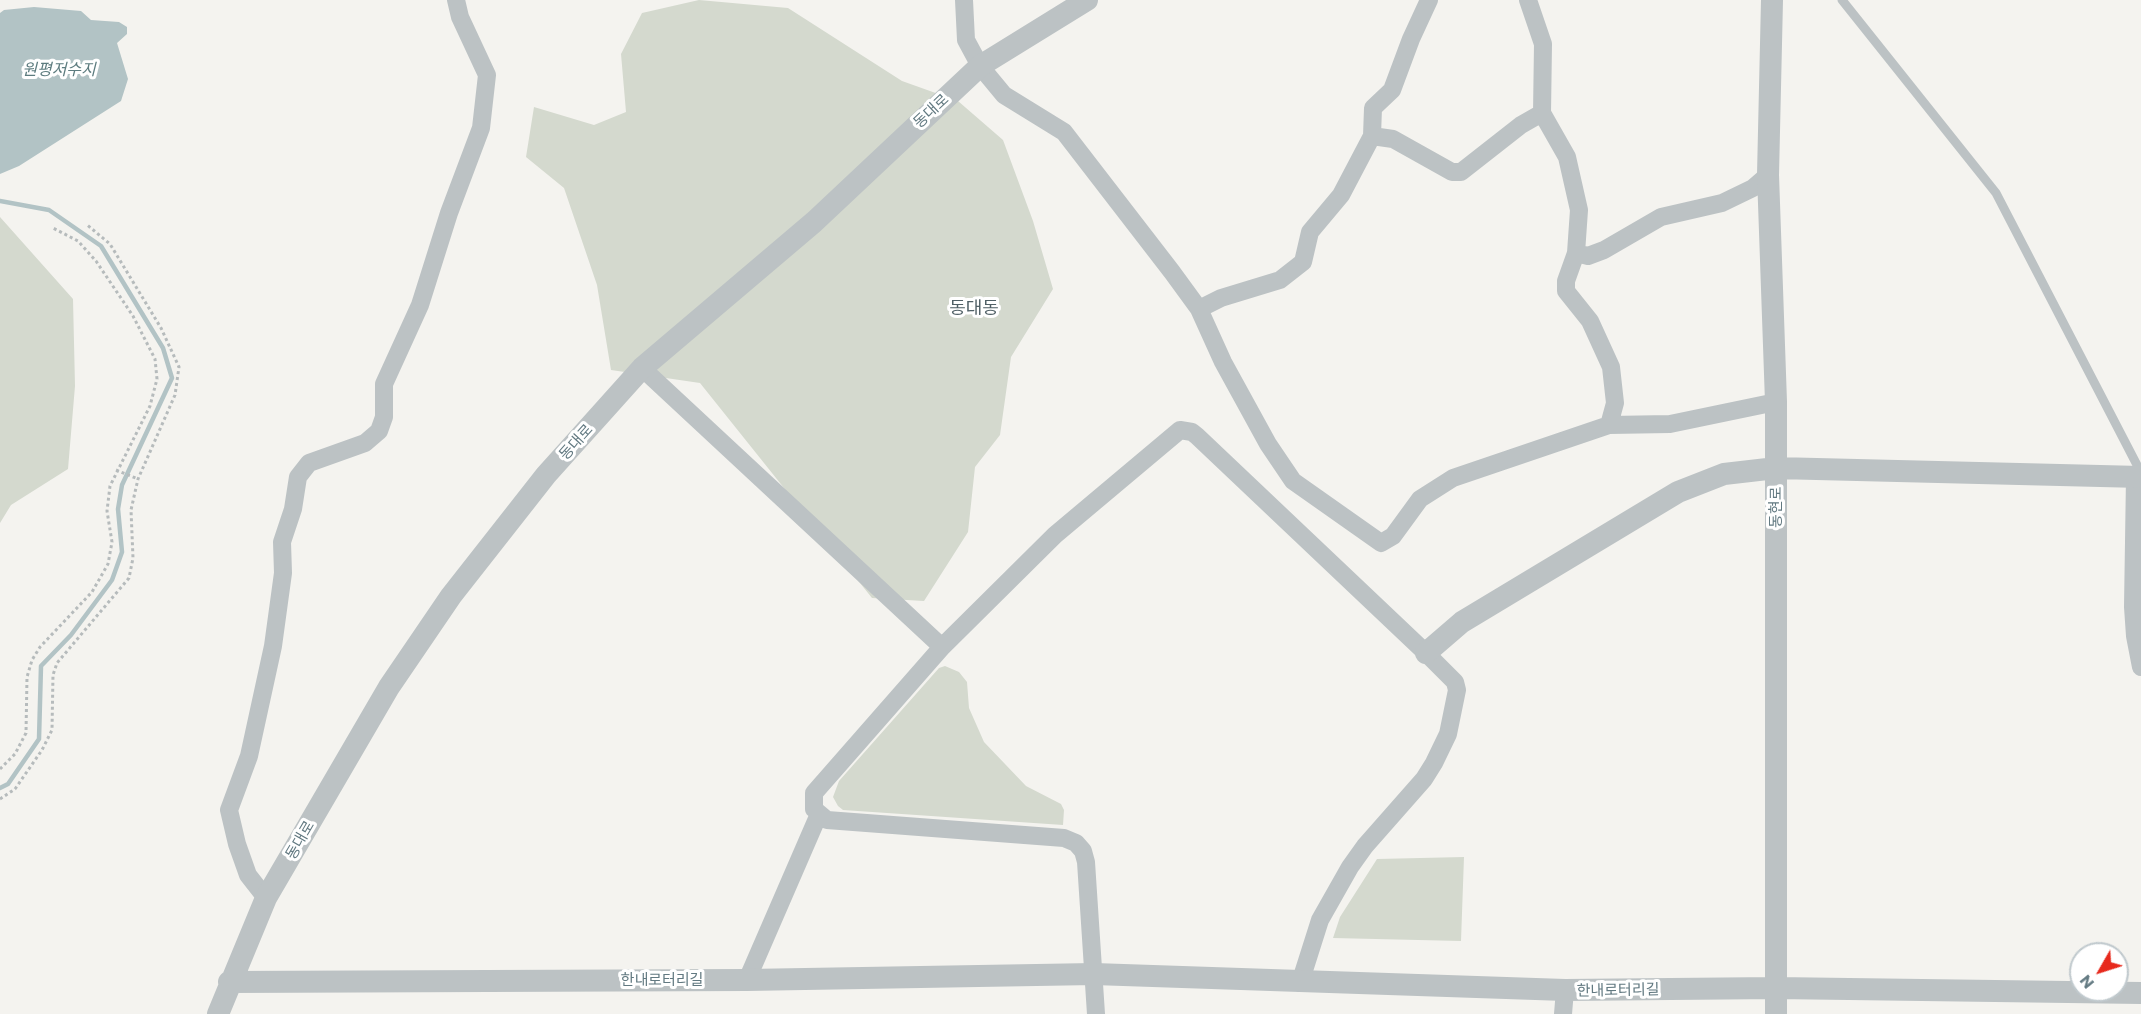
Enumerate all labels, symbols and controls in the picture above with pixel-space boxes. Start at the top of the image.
water label: 원평저수지 [22,60,96,80]
street label: 동대로 [910,90,952,132]
district label: 동대동 [949,297,999,319]
street label: 동대로 [555,421,597,463]
street label: 동현로 [1767,486,1785,528]
street label: 동대로 [282,818,318,862]
north arrow [2069,942,2129,1002]
street label: 한내로터리길 [621,971,703,989]
text: N [2075,972,2097,993]
street label: 한내로터리길 [1576,980,1660,1000]

